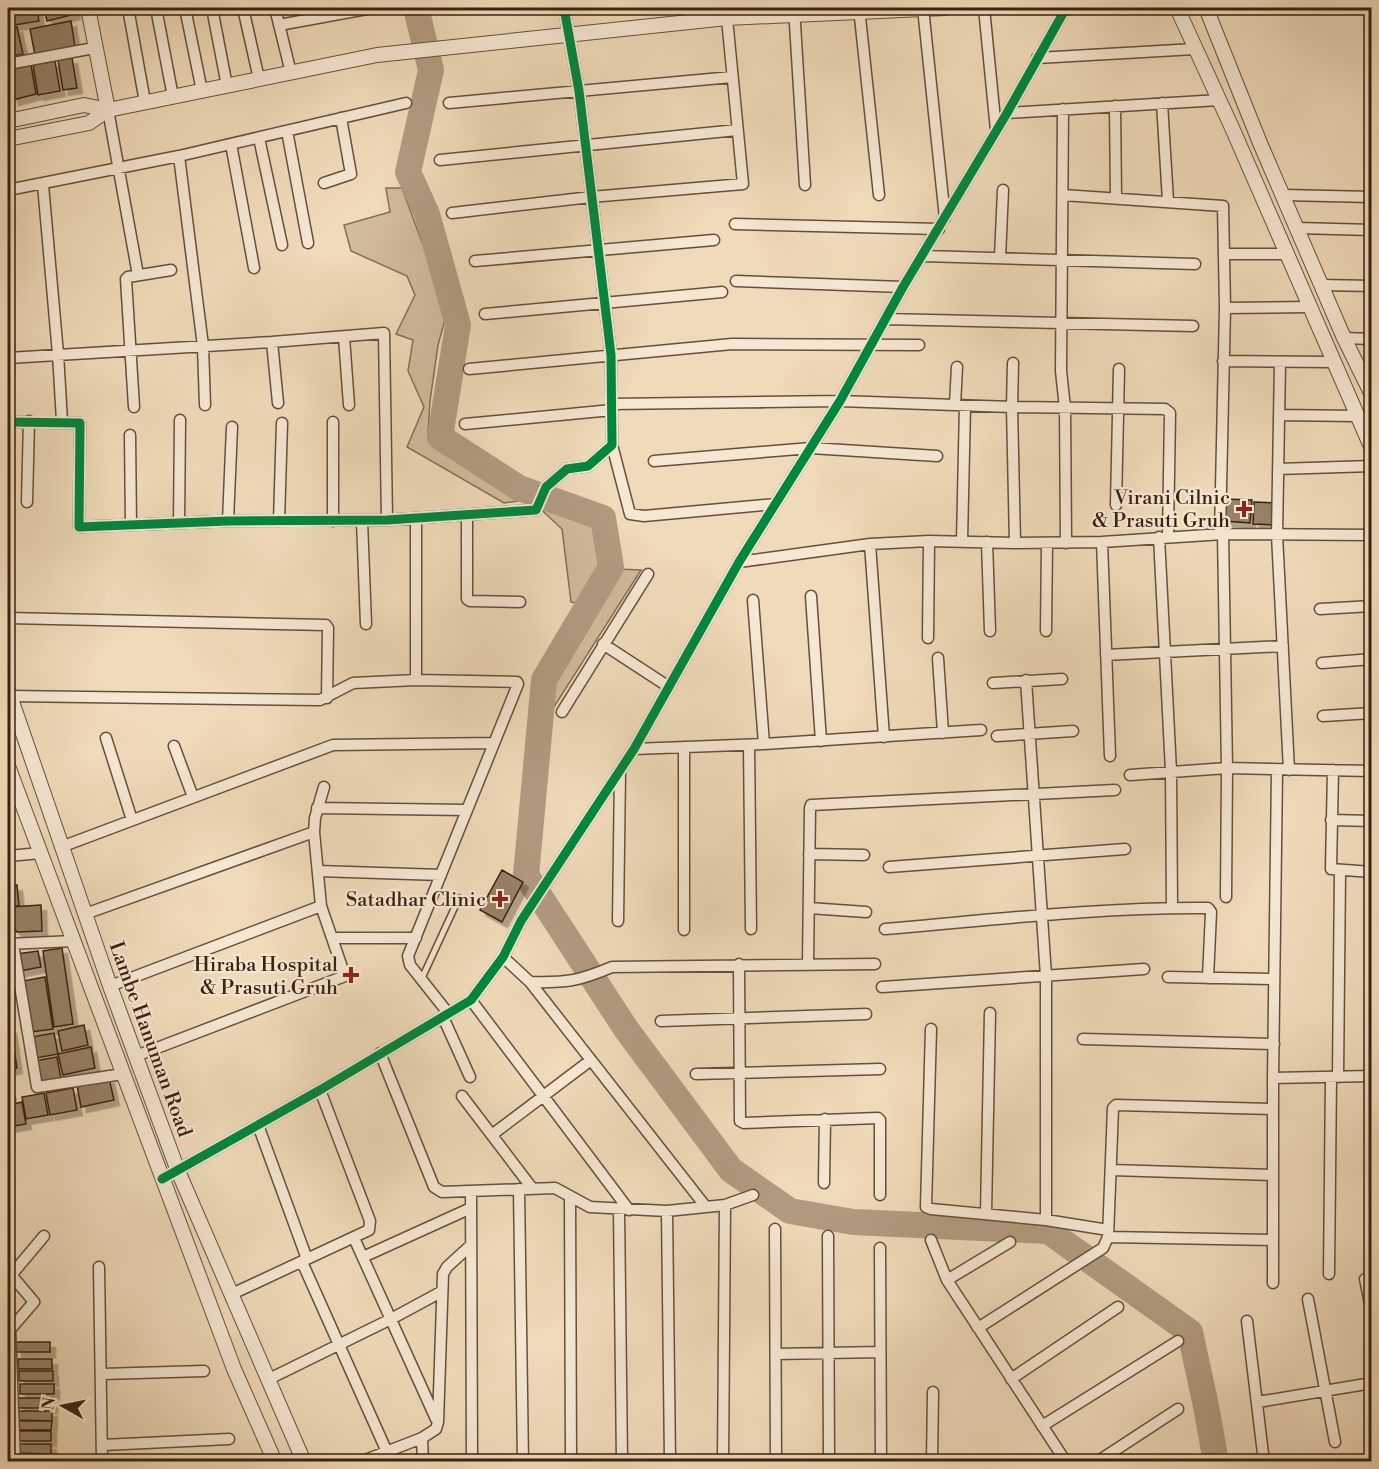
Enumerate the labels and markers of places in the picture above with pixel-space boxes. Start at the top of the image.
place label: Virani Cilnic & Prasuti Gruh [1092,486,1230,534]
marker: Virani Cilnic & Prasuti Gruh [1235,500,1253,518]
place label: Satadhar Clinic [346,888,486,913]
marker: Satadhar Clinic [491,890,509,908]
place label: Hiraba Hospital & Prasuti Gruh [194,953,338,1001]
marker: Hiraba Hospital & Prasuti Gruh [342,966,360,984]

